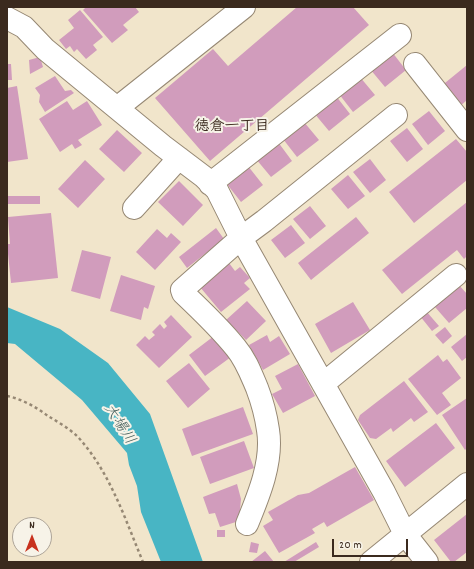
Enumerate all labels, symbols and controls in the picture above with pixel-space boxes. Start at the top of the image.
district label: 徳倉一丁目 [195,119,269,137]
water label: 大場川 [98,401,138,449]
north arrow [12,517,52,557]
text: N [29,518,35,534]
scale bar [334,531,410,557]
text: 20 m [339,537,362,554]

